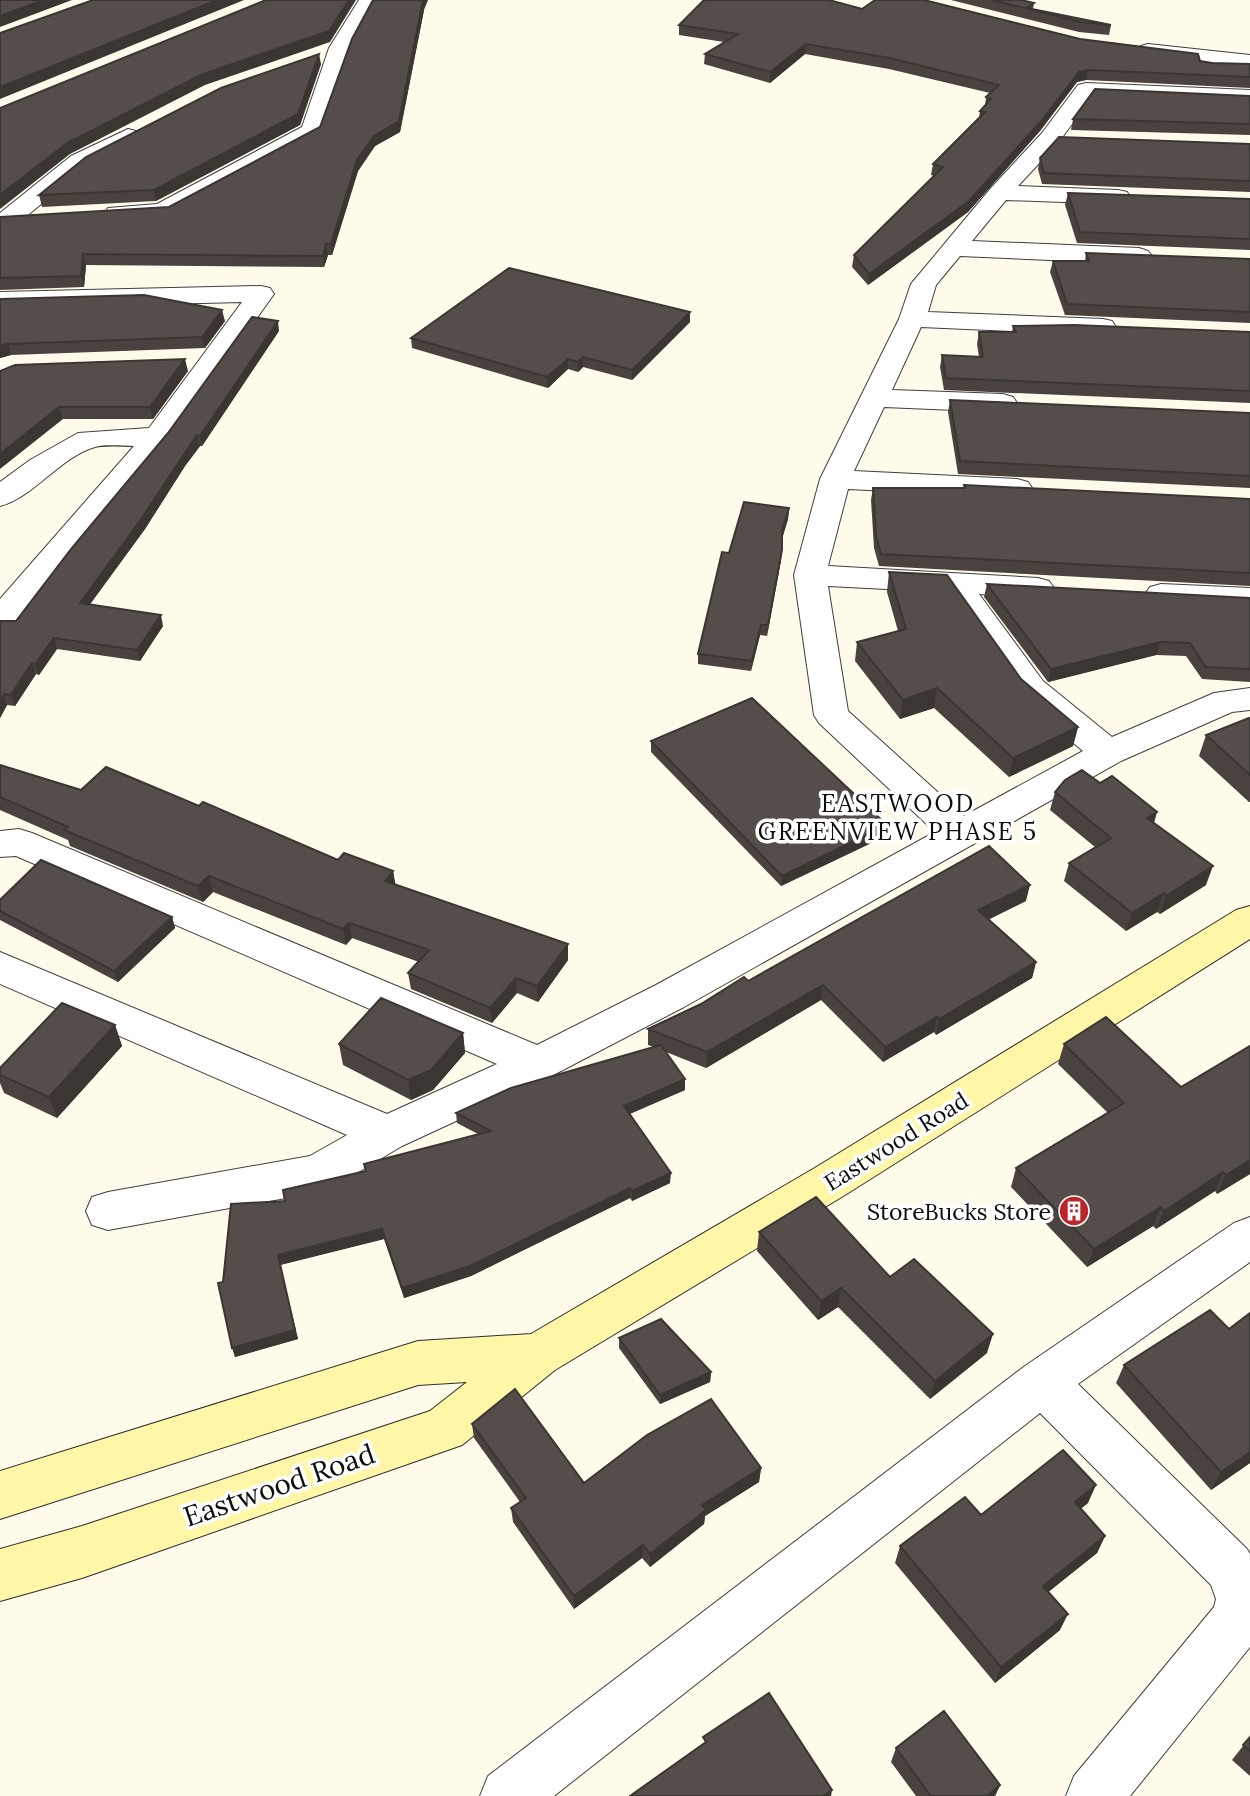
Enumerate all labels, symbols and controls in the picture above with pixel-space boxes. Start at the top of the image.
district label: EASTWOOD GREENVIEW PHASE 5 [758,788,1038,847]
street label: Eastwood Road [819,1085,974,1197]
building icon: StoreBucks Store [1057,1194,1091,1228]
place label: StoreBucks Store [867,1197,1051,1226]
street label: Eastwood Road [179,1435,379,1535]

